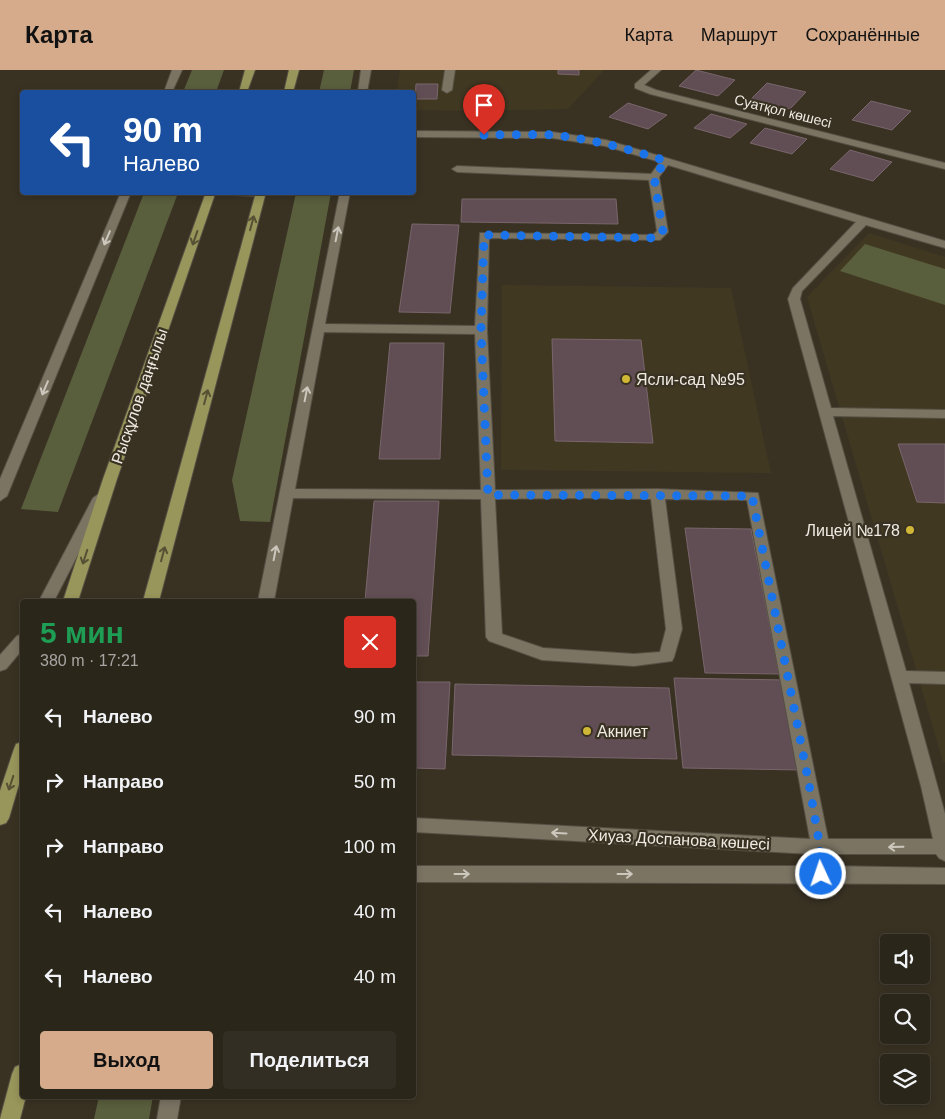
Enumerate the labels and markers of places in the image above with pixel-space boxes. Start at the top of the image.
pin [463,84,505,135]
place label: Ясли-сад №95 [636,371,745,388]
marker: Ясли-сад №95 [620,373,632,385]
place label: Лицей №178 [805,522,900,539]
marker: Лицей №178 [904,524,916,536]
place label: Акниет [597,723,649,740]
marker: Акниет [581,725,593,737]

